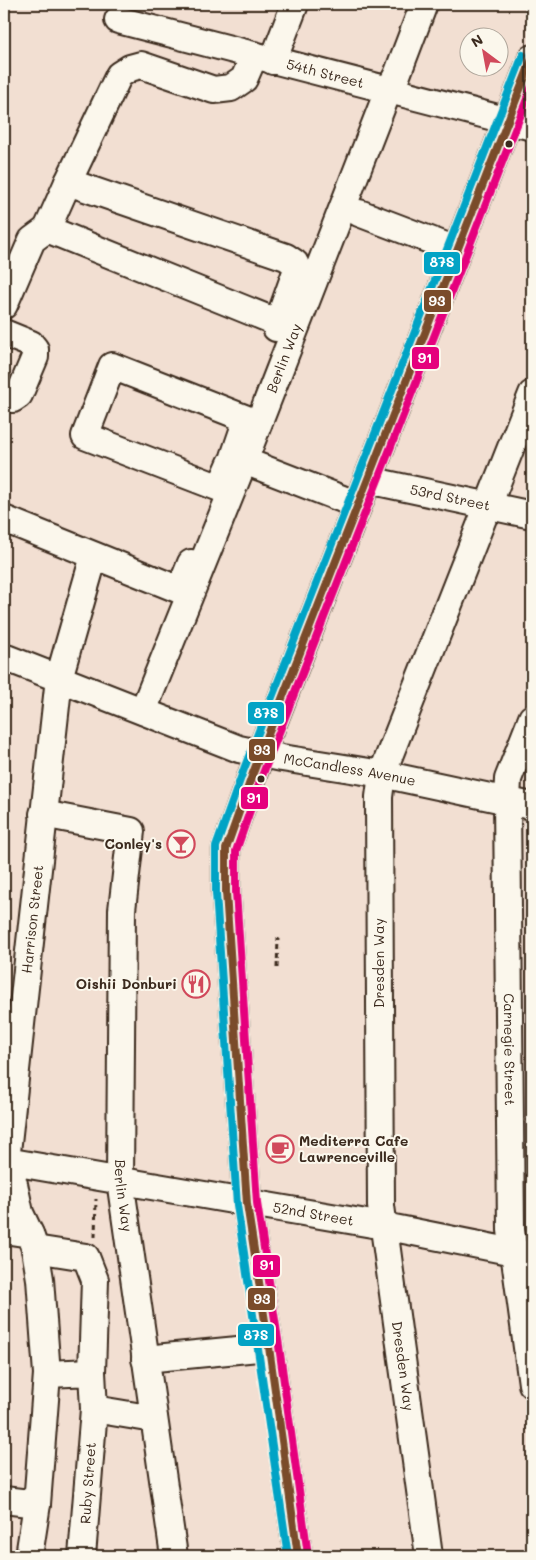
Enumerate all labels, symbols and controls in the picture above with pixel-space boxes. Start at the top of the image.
north arrow [458,28,508,78]
text: N [467,30,486,51]
street label: 54th Street [284,54,366,92]
unlabelled marker [504,139,514,149]
line badge: 87S [423,251,461,275]
text: 87S [429,252,455,271]
line badge: 93 [423,289,452,313]
text: 93 [429,291,445,310]
street label: Berlin Way [262,321,306,395]
line badge: 91 [411,346,440,370]
text: 91 [418,348,432,367]
street label: 53rd Street [408,479,492,515]
line badge: 87S [247,701,285,725]
text: 87S [253,703,279,722]
line badge: 93 [248,738,276,762]
text: 93 [254,740,270,759]
street label: McCandless Avenue [282,748,418,790]
unlabelled marker [256,774,266,784]
line badge: 91 [240,786,269,810]
text: 91 [247,788,261,807]
bar icon: Conley's [166,829,196,859]
place label: Conley's [105,834,162,853]
street label: Harrison Street [17,864,47,974]
street label: Dresden Way [369,918,388,1008]
restaurant icon: Oishii Donburi [181,969,211,999]
place label: Oishii Donburi [76,974,177,993]
street label: Carnegie Street [500,993,520,1106]
place label: Mediterra Cafe Lawrenceville [299,1131,408,1166]
cafe icon: Mediterra Cafe Lawrenceville [265,1134,295,1164]
street label: Berlin Way [111,1159,137,1233]
street label: 52nd Street [272,1197,355,1230]
line badge: 91 [252,1254,281,1278]
text: 91 [260,1255,274,1274]
line badge: 93 [247,1287,276,1311]
text: 93 [254,1289,270,1308]
street label: Dresden Way [388,1320,419,1412]
line badge: 87S [237,1323,275,1347]
text: 87S [243,1325,269,1344]
street label: Ruby Street [75,1441,100,1524]

